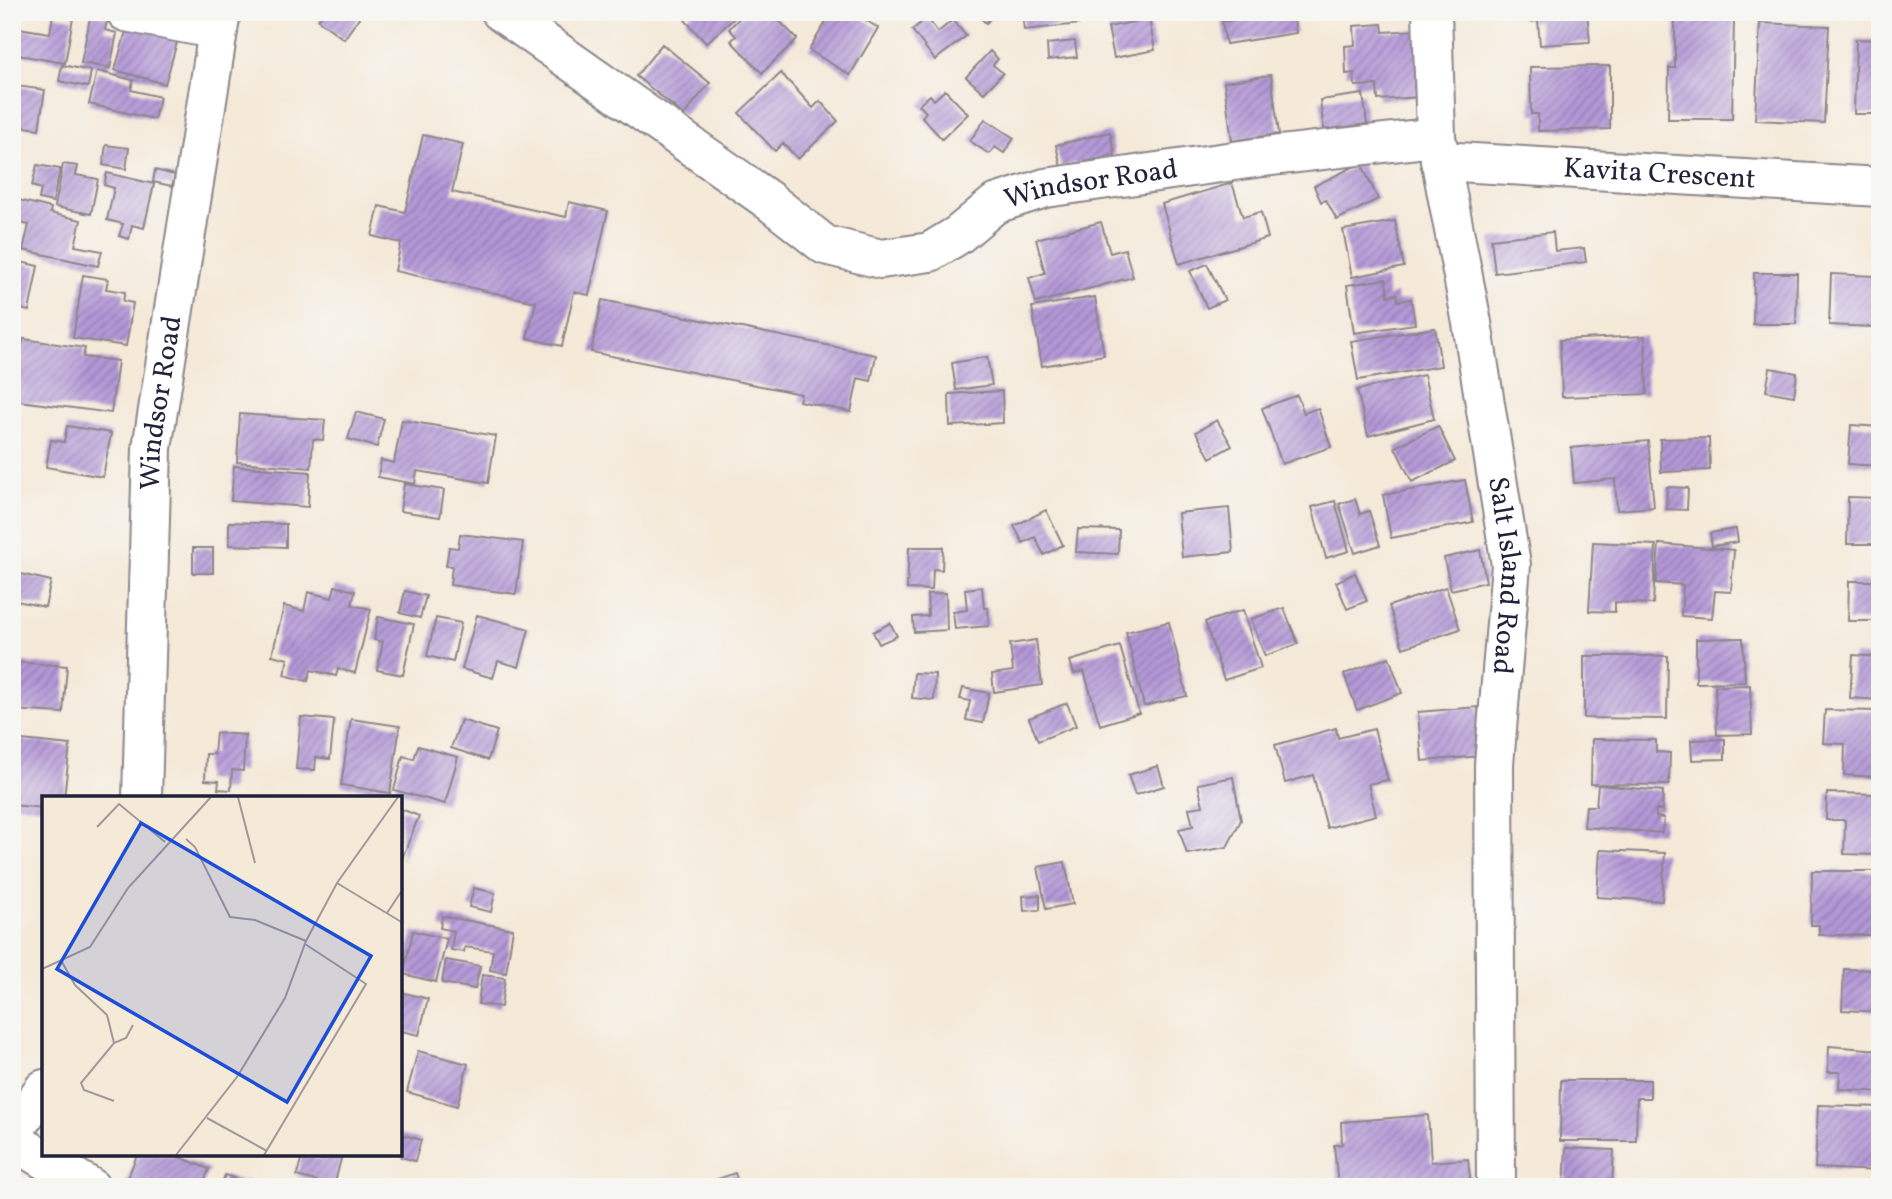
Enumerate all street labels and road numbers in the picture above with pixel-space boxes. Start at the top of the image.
street label: Kavita Crescent [1562,149,1757,199]
street label: Windsor Road [999,150,1180,219]
street label: Windsor Road [131,313,192,491]
street label: Salt Island Road [1478,474,1531,676]

